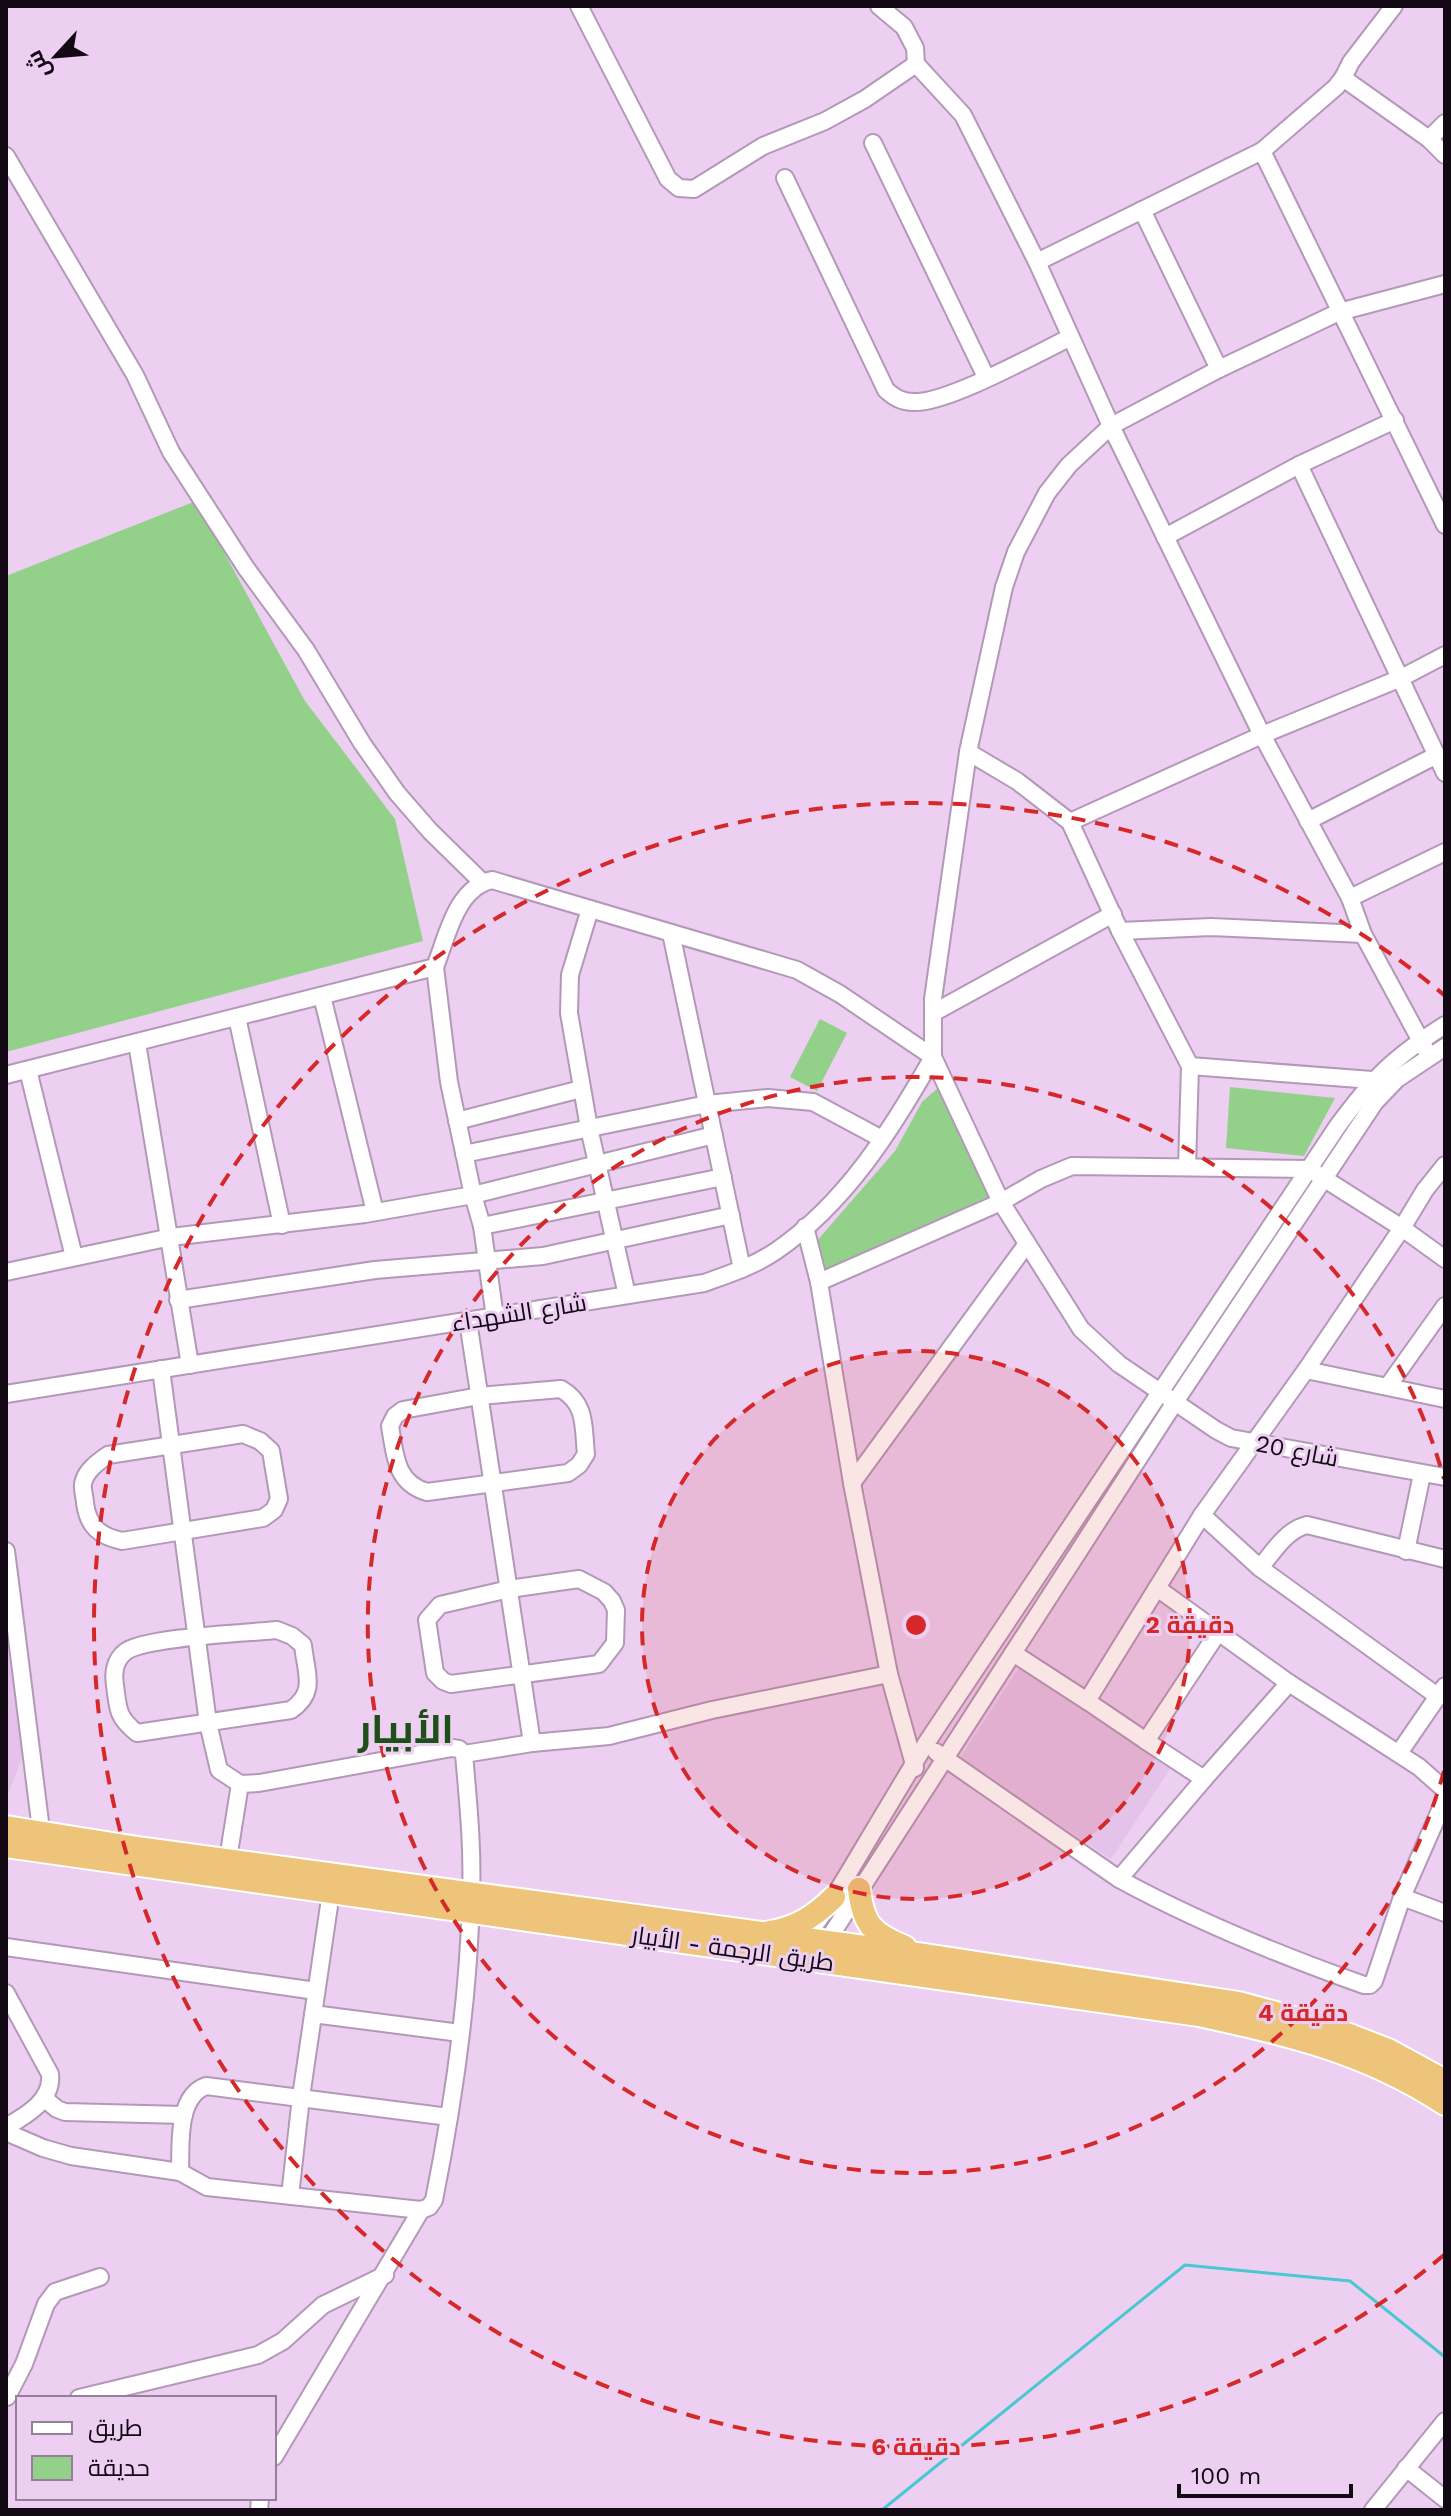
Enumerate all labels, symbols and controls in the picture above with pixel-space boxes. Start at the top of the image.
north arrow [16,16,96,96]
text: ش [21,46,57,83]
street label: شارع الشهداء [449,1288,589,1339]
street label: شارع 20 [1253,1429,1341,1475]
centre of rings [902,1611,930,1639]
text: 2 دقيقة [1145,1611,1235,1639]
district label: الأبيار [357,1706,454,1753]
street label: طريق الرجمة - الأبيار [628,1921,836,1978]
text: 4 دقيقة [1258,1999,1348,2027]
legend [16,2396,276,2500]
text: طريق [88,2414,143,2443]
text: 6 دقيقة [871,2433,961,2461]
scale bar [1179,2448,1351,2498]
text: حديقة [88,2454,150,2482]
text: 100 m [1191,2462,1261,2490]

